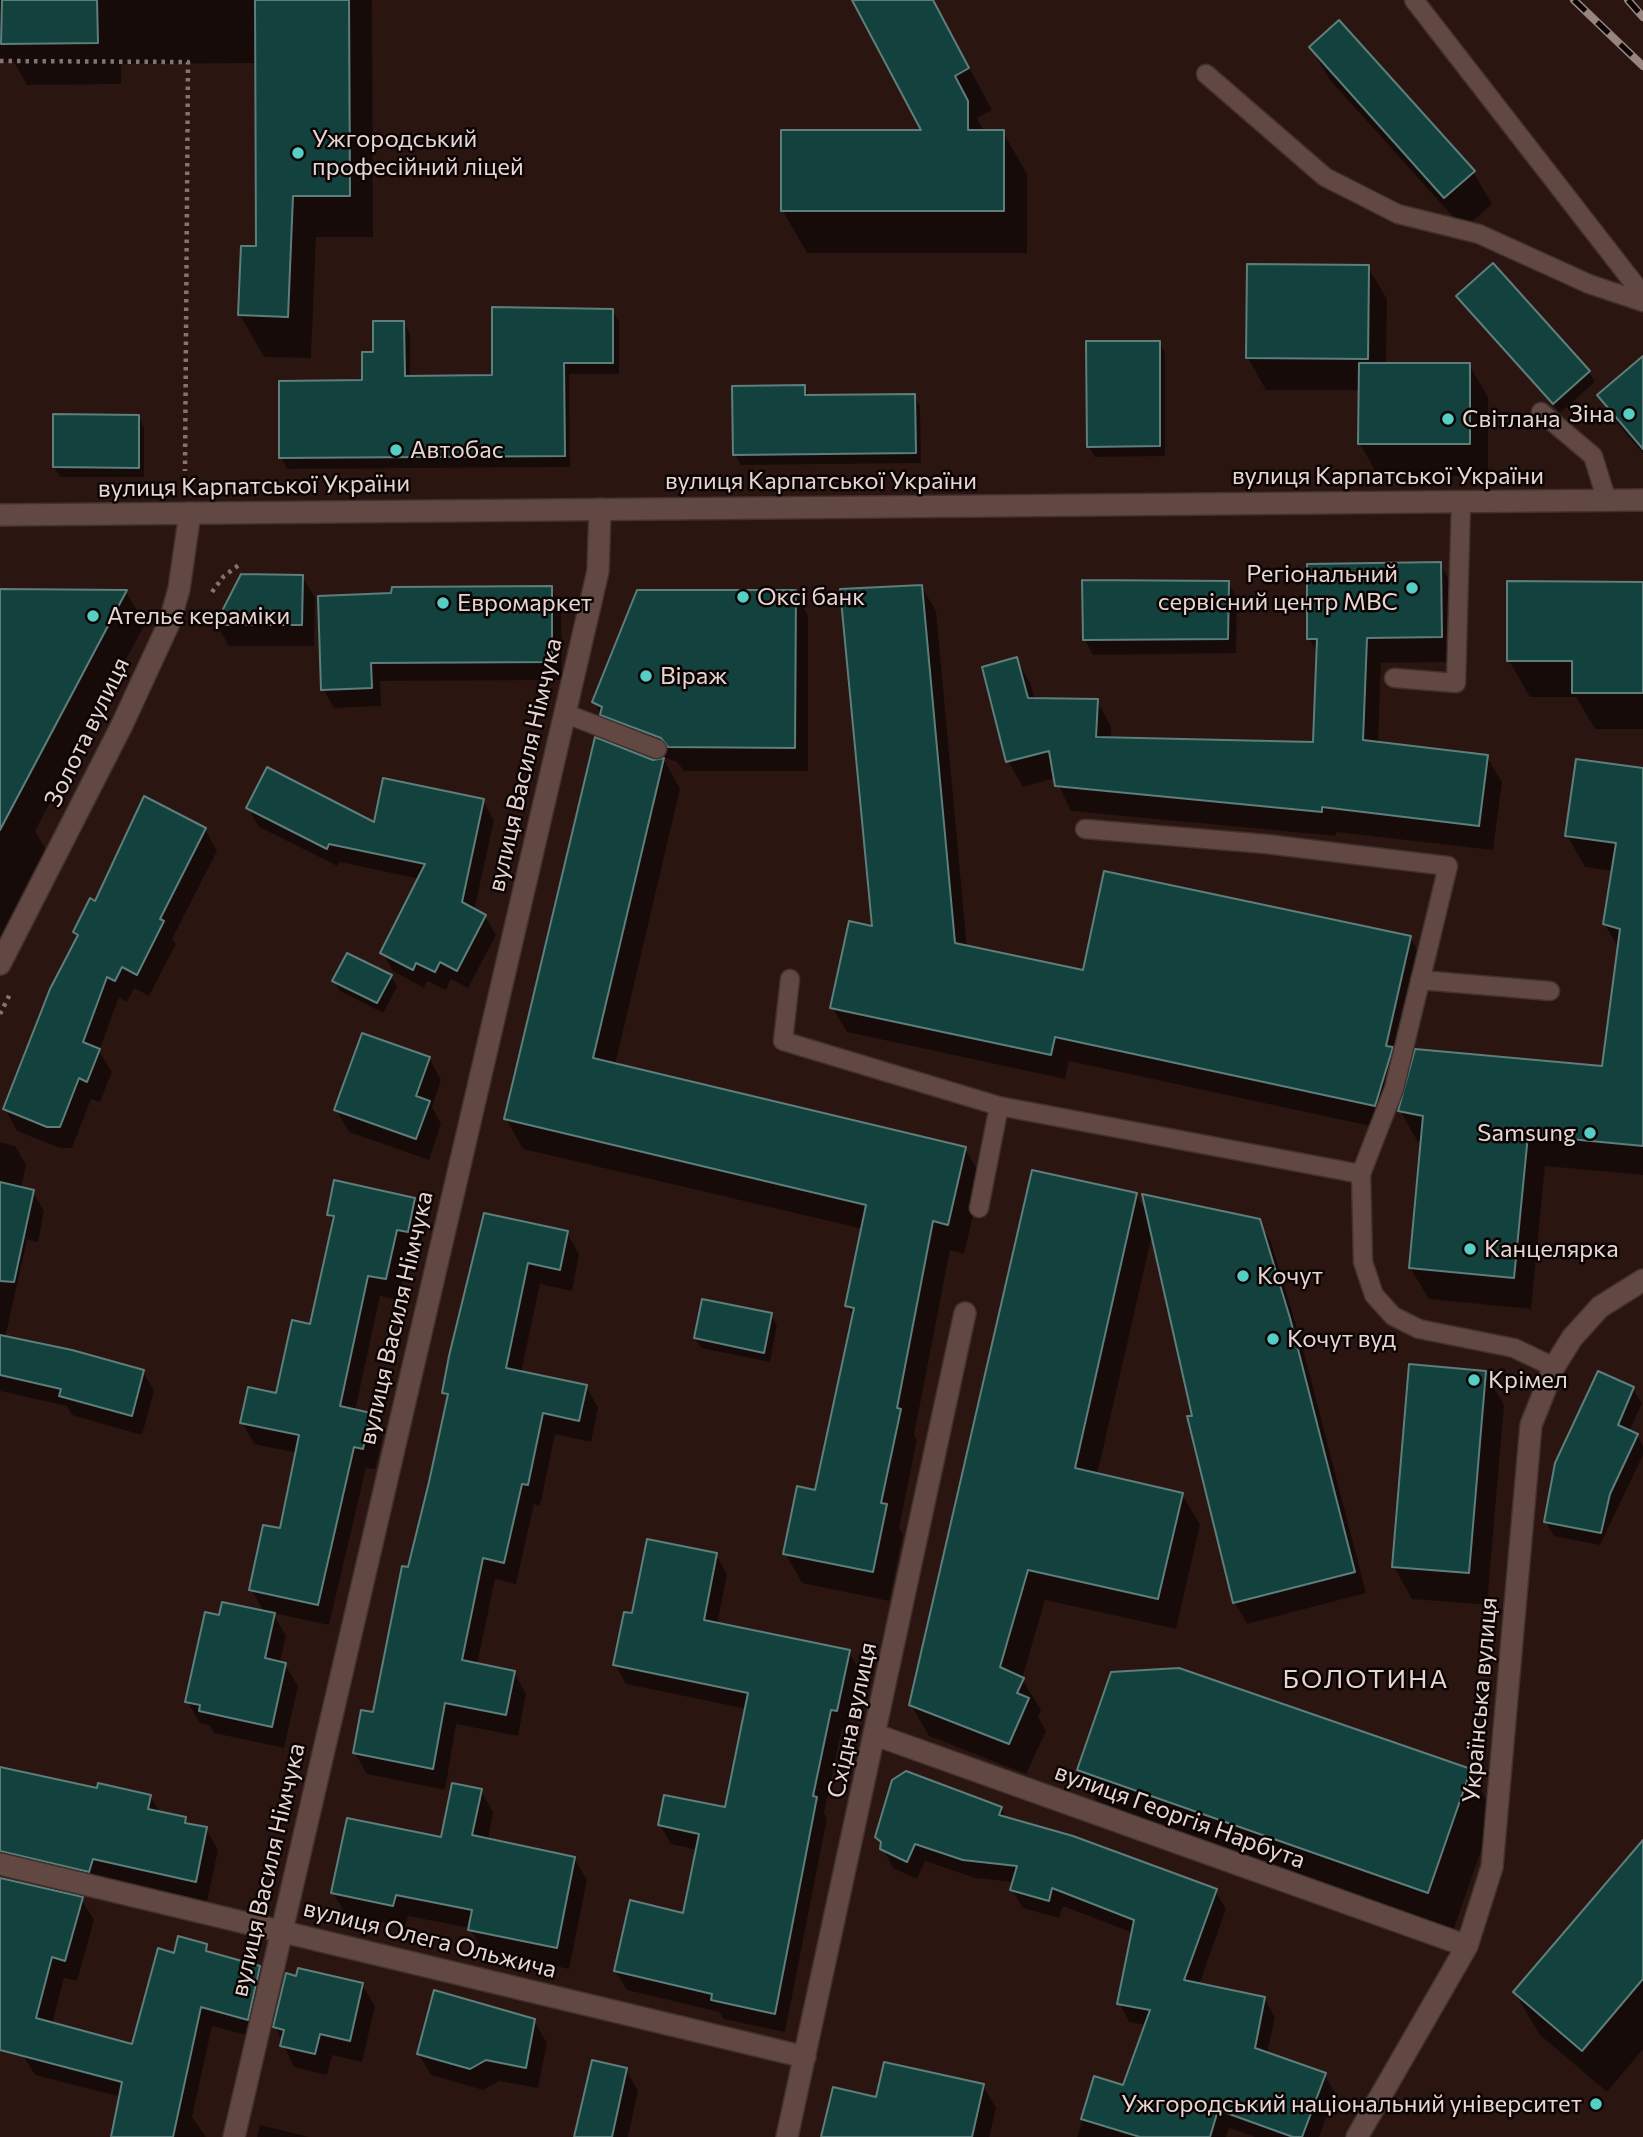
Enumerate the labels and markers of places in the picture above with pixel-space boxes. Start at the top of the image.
place label: Ужгородський професійний ліцей [312,125,524,181]
marker: Ужгородський професійний ліцей [290,145,306,161]
place label: Зіна [1569,400,1615,428]
place label: Світлана [1462,405,1561,433]
marker: Зіна [1621,406,1637,422]
marker: Світлана [1440,411,1456,427]
place label: Автобас [410,436,504,464]
marker: Автобас [388,442,404,458]
place label: Регіональний сервісний центр МВС [1158,560,1398,616]
marker: Регіональний сервісний центр МВС [1404,580,1420,596]
place label: Оксі банк [757,583,865,611]
place label: Евромаркет [457,589,592,617]
marker: Оксі банк [735,589,751,605]
marker: Евромаркет [435,595,451,611]
place label: Ательє кераміки [107,602,290,630]
marker: Ательє кераміки [85,608,101,624]
place label: Віраж [660,662,727,690]
marker: Віраж [638,668,654,684]
place label: Samsung [1477,1119,1576,1147]
marker: Samsung [1582,1125,1598,1141]
place label: Канцелярка [1484,1235,1619,1263]
marker: Канцелярка [1462,1241,1478,1257]
place label: Кочут [1257,1262,1323,1290]
marker: Кочут [1235,1268,1251,1284]
place label: Кочут вуд [1287,1325,1396,1353]
marker: Кочут вуд [1265,1331,1281,1347]
place label: Крімел [1488,1366,1568,1394]
marker: Крімел [1466,1372,1482,1388]
place label: Ужгородський національний університет [1121,2090,1582,2118]
marker: Ужгородський національний університет [1588,2096,1604,2112]

